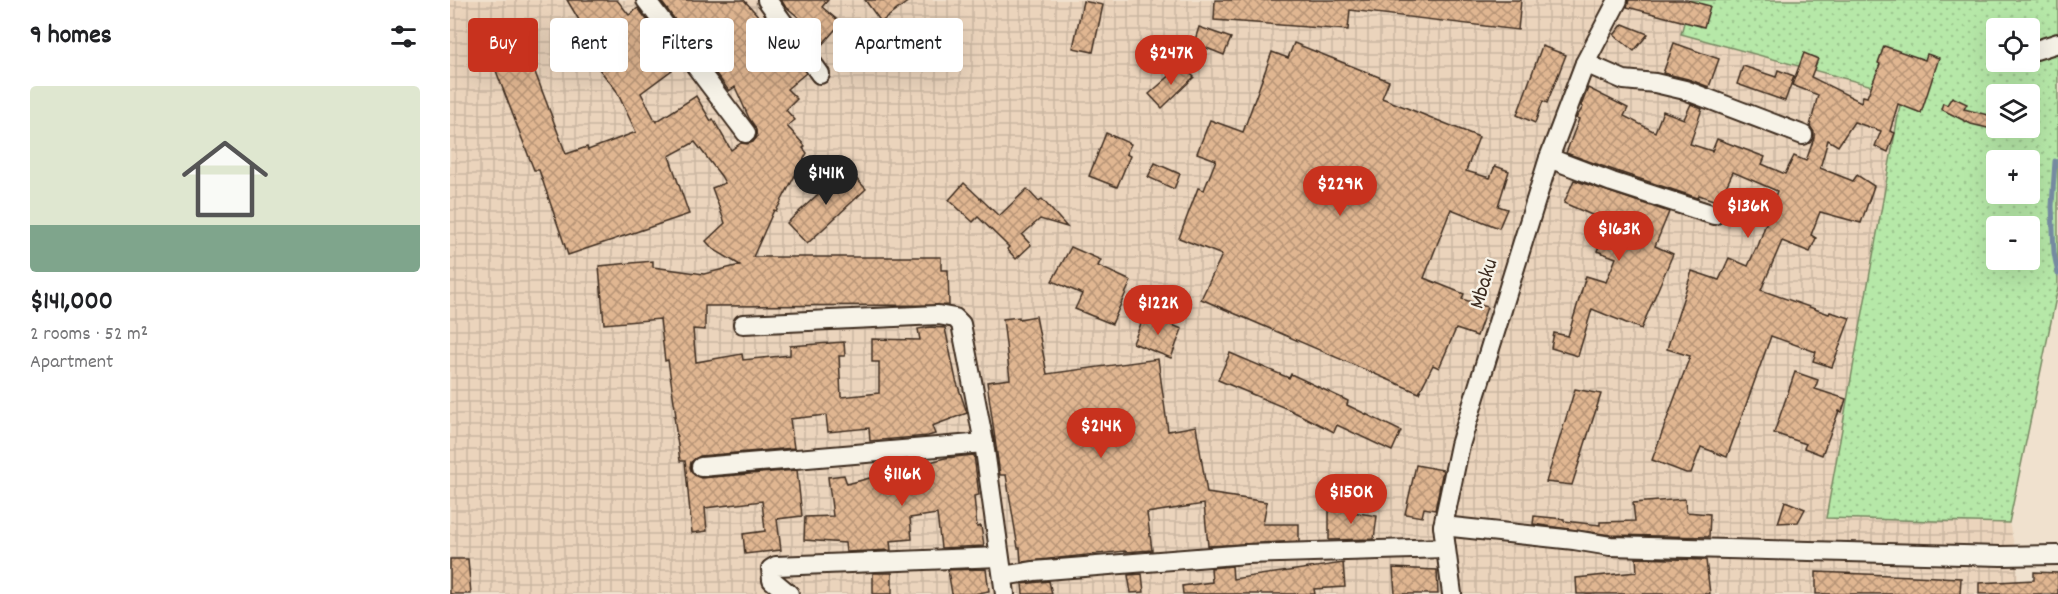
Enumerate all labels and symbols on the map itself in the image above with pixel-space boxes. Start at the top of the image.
pin: $247K [1129,35,1213,86]
pin: $141K [784,155,868,206]
pin: $229K [1298,166,1382,217]
pin: $136K [1706,188,1790,239]
pin: $163K [1577,211,1661,262]
street label: Mbaku [1463,255,1507,313]
pin: $122K [1116,285,1200,336]
pin: $214K [1059,408,1143,459]
pin: $116K [860,456,944,507]
pin: $150K [1309,474,1393,525]

